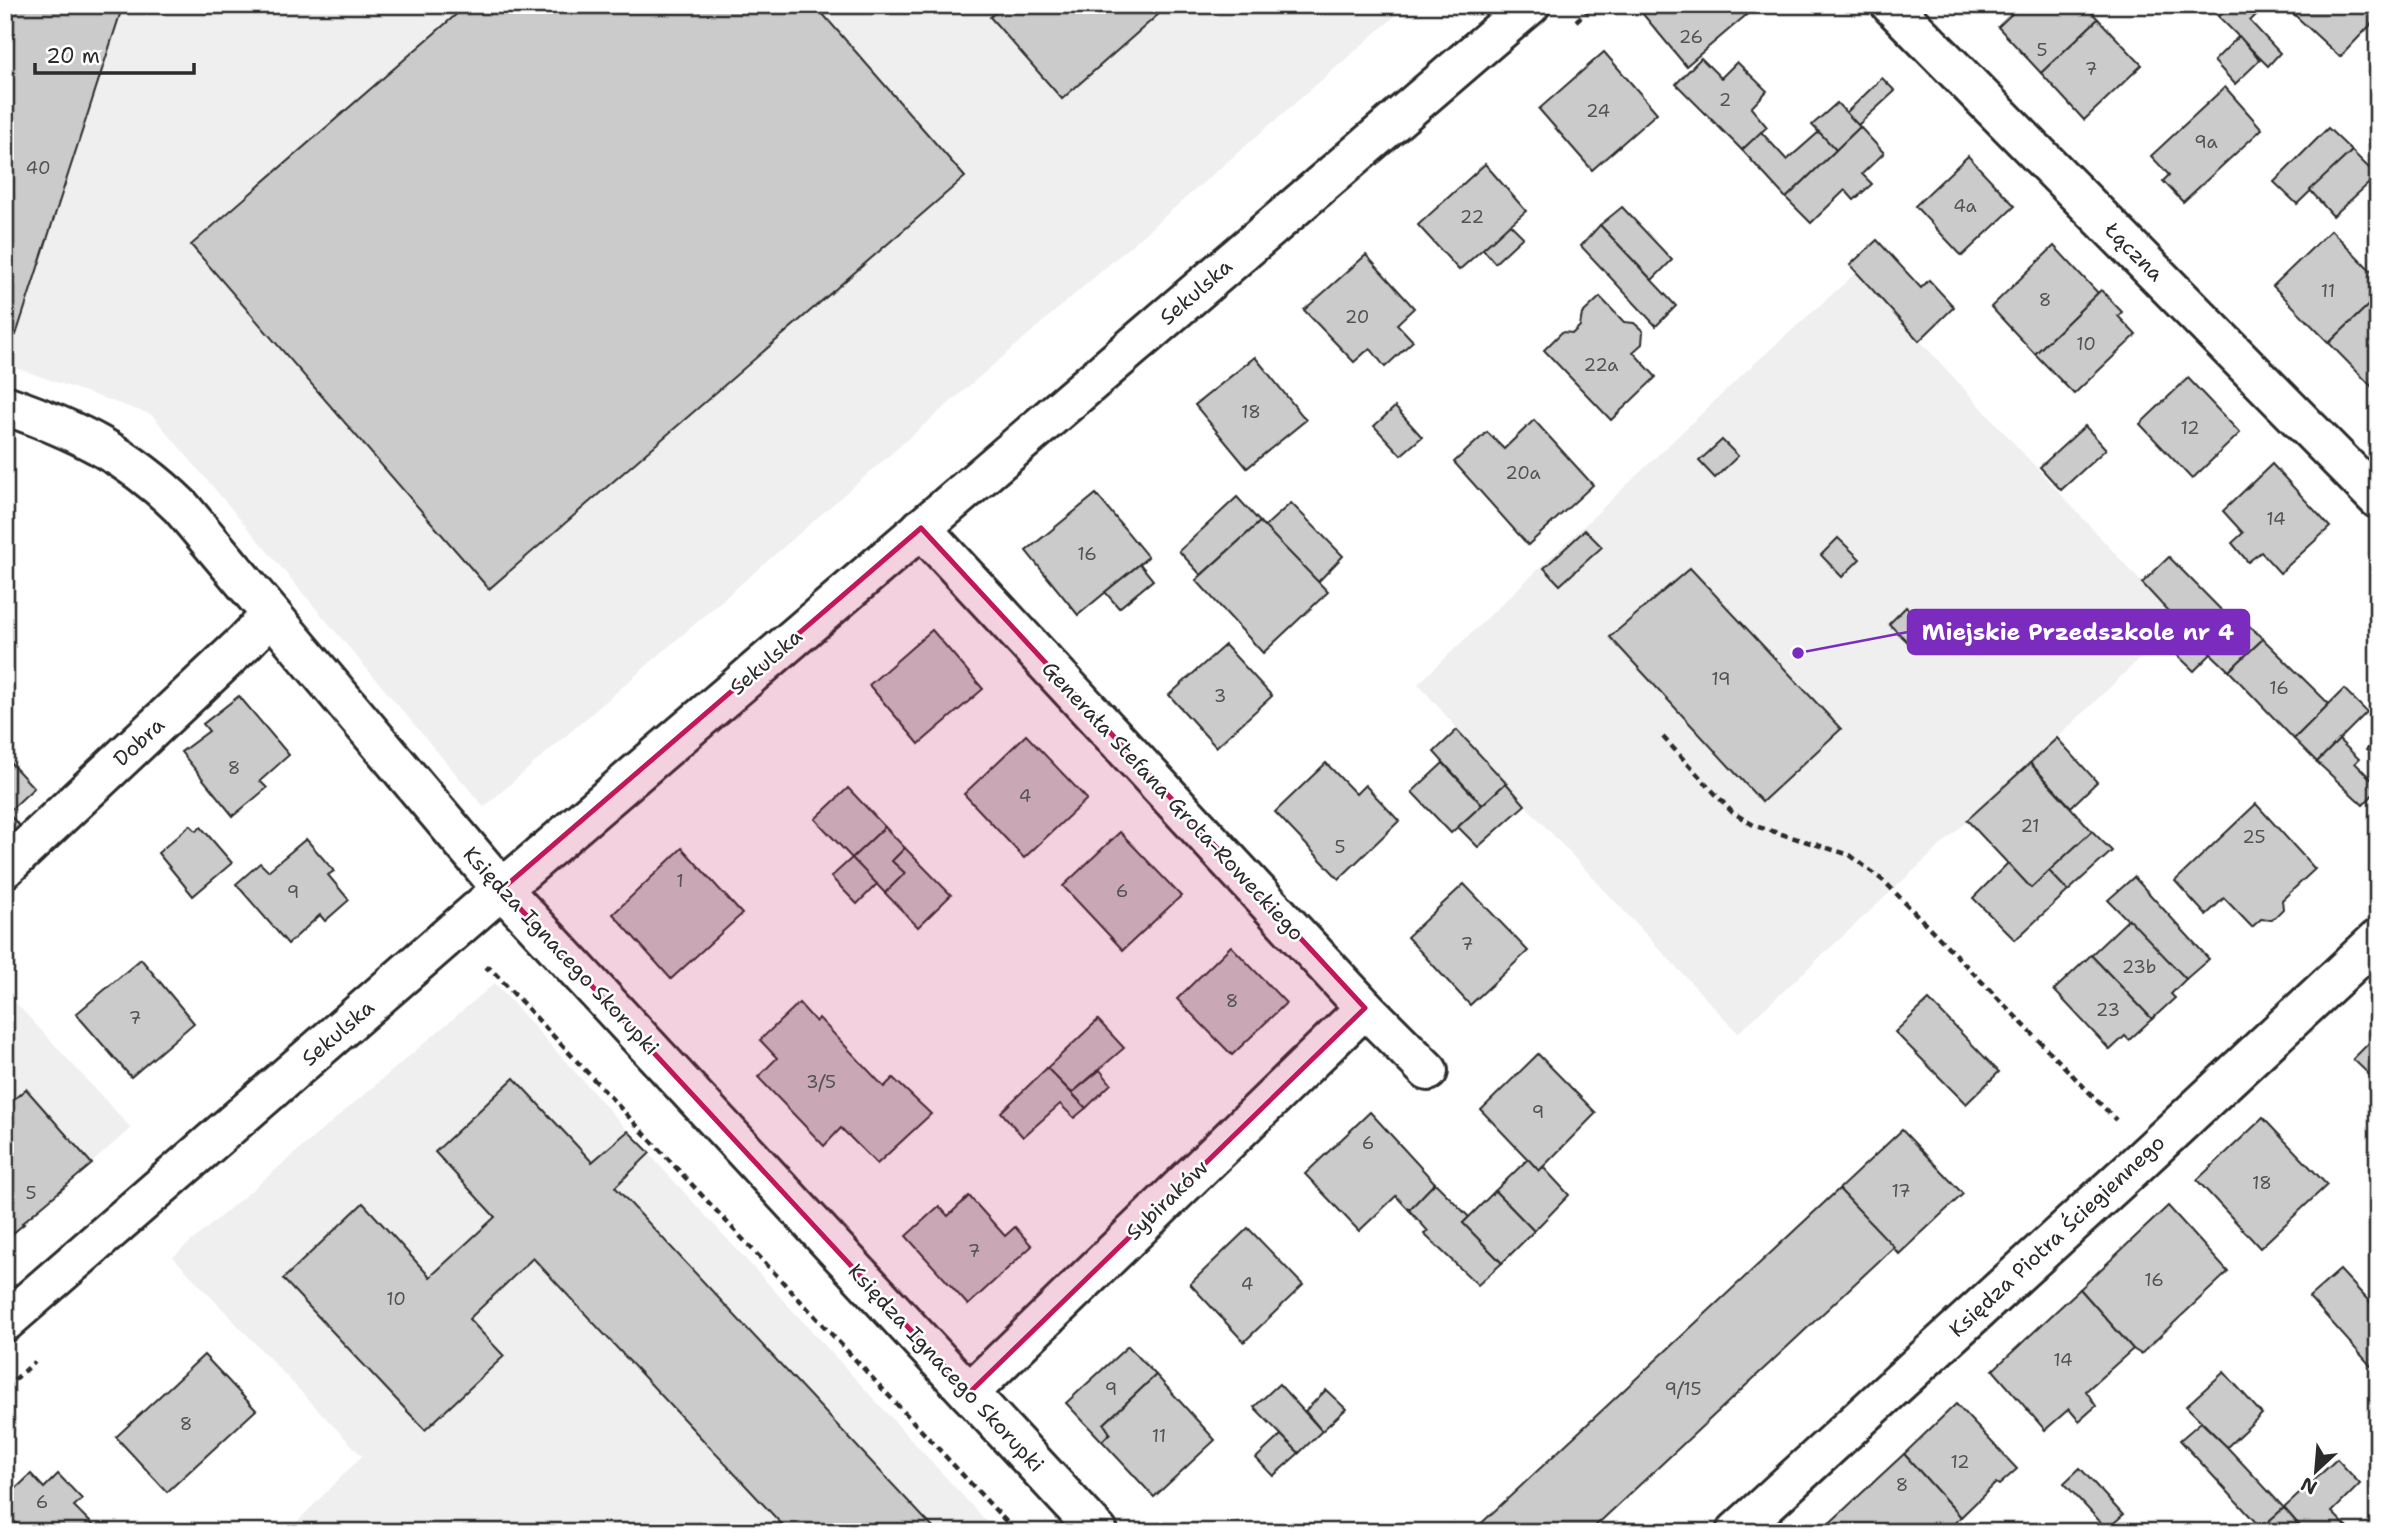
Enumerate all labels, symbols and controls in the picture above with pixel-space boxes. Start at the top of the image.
house number: 26 [1679,25,1703,49]
scale bar [35,32,194,76]
house number: 5 [2036,38,2048,62]
text: 20 m [46,42,100,70]
house number: 7 [2085,57,2097,81]
house number: 2 [1719,88,1731,112]
house number: 24 [1586,99,1610,123]
house number: 9a [2194,130,2218,154]
house number: 40 [25,156,51,180]
house number: 4a [1953,194,1977,218]
house number: 22 [1460,205,1484,229]
street label: Łączna [2098,216,2170,288]
street label: Sekulska [1154,253,1238,331]
house number: 11 [2321,279,2335,303]
house number: 8 [2039,288,2051,312]
house number: 20 [1345,305,1369,329]
house number: 10 [2076,332,2096,356]
house number: 22a [1584,353,1618,377]
house number: 18 [1241,400,1261,424]
house number: 12 [2180,416,2200,440]
house number: 20a [1505,461,1541,485]
house number: 14 [2266,507,2286,531]
house number: 16 [1077,542,1097,566]
callout: Miejskie Przedszkole nr 4 [1908,610,2249,654]
text: Miejskie Przedszkole nr 4 [1922,617,2234,647]
street label: Sekulska [724,623,808,701]
street label: Generała Stefana Grota-Roweckiego [1036,655,1310,947]
house number: 19 [1711,667,1731,691]
house number: 16 [2269,676,2289,700]
house number: 3 [1214,684,1226,708]
street label: Dobra [107,711,171,773]
house number: 8 [228,756,240,780]
house number: 4 [1019,784,1031,808]
house number: 21 [2020,814,2040,838]
house number: 25 [2242,825,2266,849]
house number: 5 [1334,835,1346,859]
street label: Księdza Ignacego Skorupki [457,841,665,1061]
house number: 1 [676,869,684,893]
house number: 6 [1116,879,1128,903]
house number: 9 [287,880,299,904]
house number: 7 [1461,932,1473,956]
house number: 23b [2122,955,2156,979]
house number: 8 [1226,989,1238,1013]
street label: Sekulska [296,994,380,1072]
house number: 23 [2096,998,2120,1022]
house number: 7 [129,1006,141,1030]
house number: 3/5 [806,1070,836,1094]
house number: 9 [1532,1100,1544,1124]
street label: Księdza Piotra Ściegiennego [1943,1128,2171,1343]
house number: 6 [1362,1131,1374,1155]
street label: Sybiraków [1120,1154,1214,1246]
house number: 18 [2252,1171,2272,1195]
house number: 17 [1891,1179,1911,1203]
house number: 5 [25,1181,37,1205]
house number: 7 [968,1239,980,1263]
street label: Księdza Ignacego Skorupki [842,1258,1050,1478]
house number: 16 [2144,1268,2164,1292]
house number: 4 [1241,1272,1253,1296]
house number: 10 [386,1287,406,1311]
house number: 14 [2053,1348,2073,1372]
house number: 9 [1105,1377,1117,1401]
house number: 9/15 [1664,1377,1702,1401]
house number: 8 [180,1412,192,1436]
house number: 11 [1152,1424,1166,1448]
north arrow [2282,1436,2352,1506]
house number: 12 [1950,1450,1970,1474]
text: N [2297,1471,2321,1500]
house number: 8 [1896,1473,1908,1497]
house number: 6 [36,1490,48,1514]

